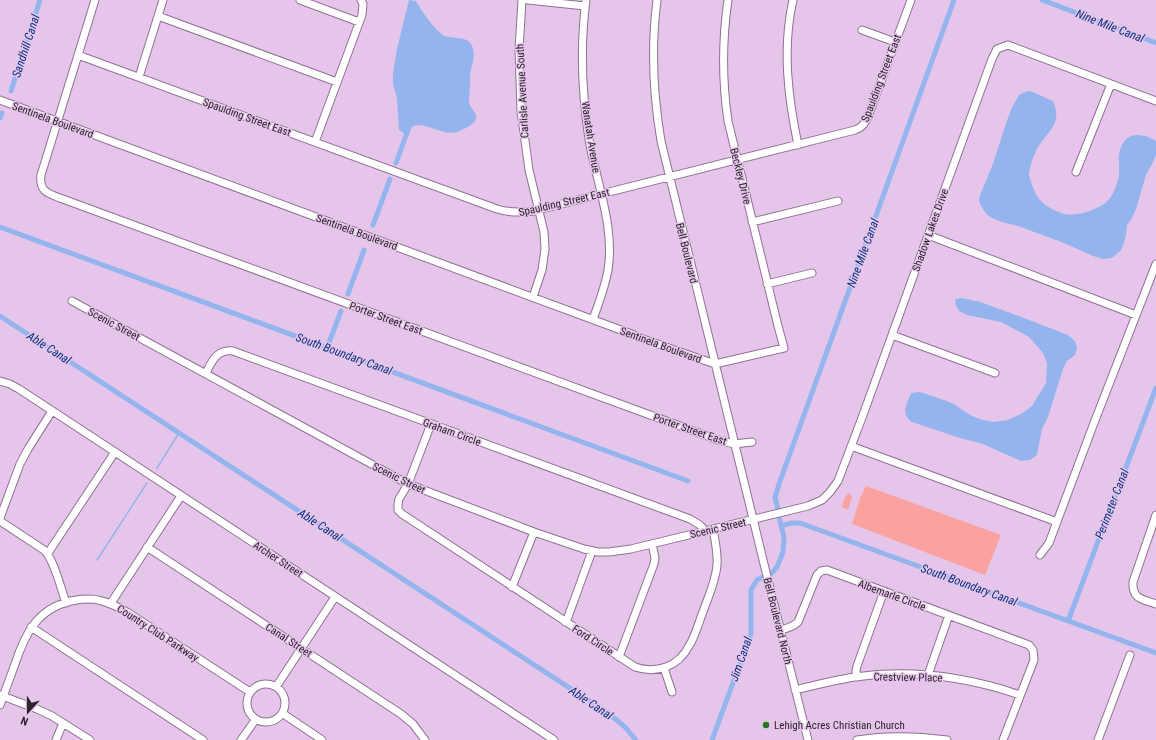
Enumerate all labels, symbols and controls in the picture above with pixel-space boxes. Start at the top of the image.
water label: Nine Mile Canal [1074,7,1146,46]
water label: Sandhill Canal [9,12,43,79]
street label: Spaulding Street East [859,33,904,124]
street label: Carlisle Avenue South [514,43,531,138]
street label: Spaulding Street East [201,95,293,139]
street label: Sentinela Boulevard [10,100,95,141]
street label: Wanatah Avenue [578,100,603,174]
street label: Beckley Drive [727,146,754,206]
street label: Spaulding Street East [517,186,611,219]
street label: Shadow Lakes Drive [909,187,951,273]
street label: Sentinela Boulevard [314,212,399,253]
water label: Nine Mile Canal [844,216,882,289]
street label: Bell Boulevard [673,222,700,285]
street label: Porter Street East [348,299,424,338]
street label: Scenic Street [85,305,142,344]
street label: Sentinela Boulevard [618,325,703,366]
water label: Able Canal [24,328,74,367]
water label: South Boundary Canal [294,330,394,378]
street label: Porter Street East [651,411,728,448]
street label: Graham Circle [421,416,483,449]
street label: Scenic Street [370,460,427,497]
water label: Perimeter Canal [1092,467,1132,541]
water label: Able Canal [295,505,345,544]
street label: Scenic Street [689,516,747,541]
street label: Archer Street [250,539,305,580]
water label: South Boundary Canal [919,561,1019,609]
street label: Bell Boulevard North [760,576,795,666]
street label: Albemarle Circle [856,577,928,614]
street label: Country Club Parkway [114,602,201,665]
street label: Canal Street [263,621,314,660]
street label: Ford Circle [570,622,616,659]
water label: Jim Canal [727,635,755,683]
street label: Crestview Place [873,670,943,685]
water label: Able Canal [566,683,616,723]
north arrow [8,692,48,732]
text: N [19,714,30,728]
place label: Lehigh Acres Christian Church [774,719,905,732]
marker: Lehigh Acres Christian Church [761,720,771,730]

